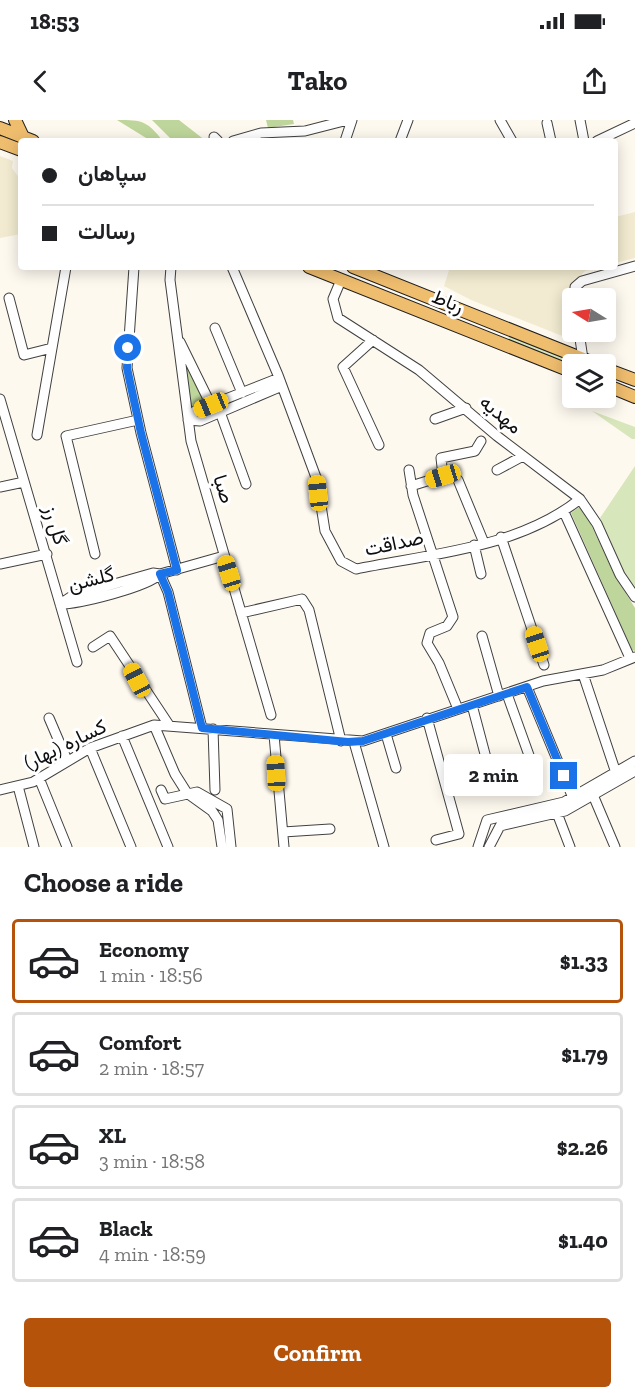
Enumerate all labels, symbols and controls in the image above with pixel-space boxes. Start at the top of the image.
text: 18:53 [30,8,79,35]
icon: back [24,65,57,98]
text: Tako [288,65,347,97]
icon: share [578,65,611,98]
text: سپاهان [78,160,146,187]
text: رسالت [78,218,135,245]
street label: رباط [428,284,467,319]
north arrow [562,288,616,342]
map controls [562,288,616,408]
route start [114,334,141,361]
button: layers [562,354,616,408]
street label: مهدیه [474,389,527,439]
car [191,390,231,420]
car [423,462,463,490]
street label: صبا [208,472,240,506]
car [307,474,329,512]
street label: گل رز [37,501,73,548]
street label: صداقت [362,525,426,561]
car [215,553,243,593]
street label: گلشن [66,562,117,596]
car [523,624,551,664]
car [121,660,153,700]
street label: کساره (بهار) [20,714,111,775]
car [266,755,286,791]
callout: 2 min [444,755,543,797]
route end [550,762,577,789]
text: 2 min [469,763,518,787]
text: Choose a ride [24,867,183,899]
icon: car [27,934,81,988]
text: Economy [99,936,189,963]
text: $1.33 [560,948,608,975]
text: 1 min · 18:56 [99,963,203,987]
icon: car [27,1027,81,1081]
text: Comfort [99,1029,181,1056]
text: $1.79 [561,1041,608,1068]
text: 2 min · 18:57 [99,1056,204,1080]
icon: car [27,1120,81,1174]
text: XL [99,1122,126,1149]
text: $2.26 [557,1134,608,1161]
text: 3 min · 18:58 [99,1149,205,1173]
icon: car [27,1213,81,1267]
text: Black [99,1215,153,1242]
text: $1.40 [558,1227,608,1254]
text: 4 min · 18:59 [99,1242,206,1266]
button: Confirm [24,1318,611,1387]

